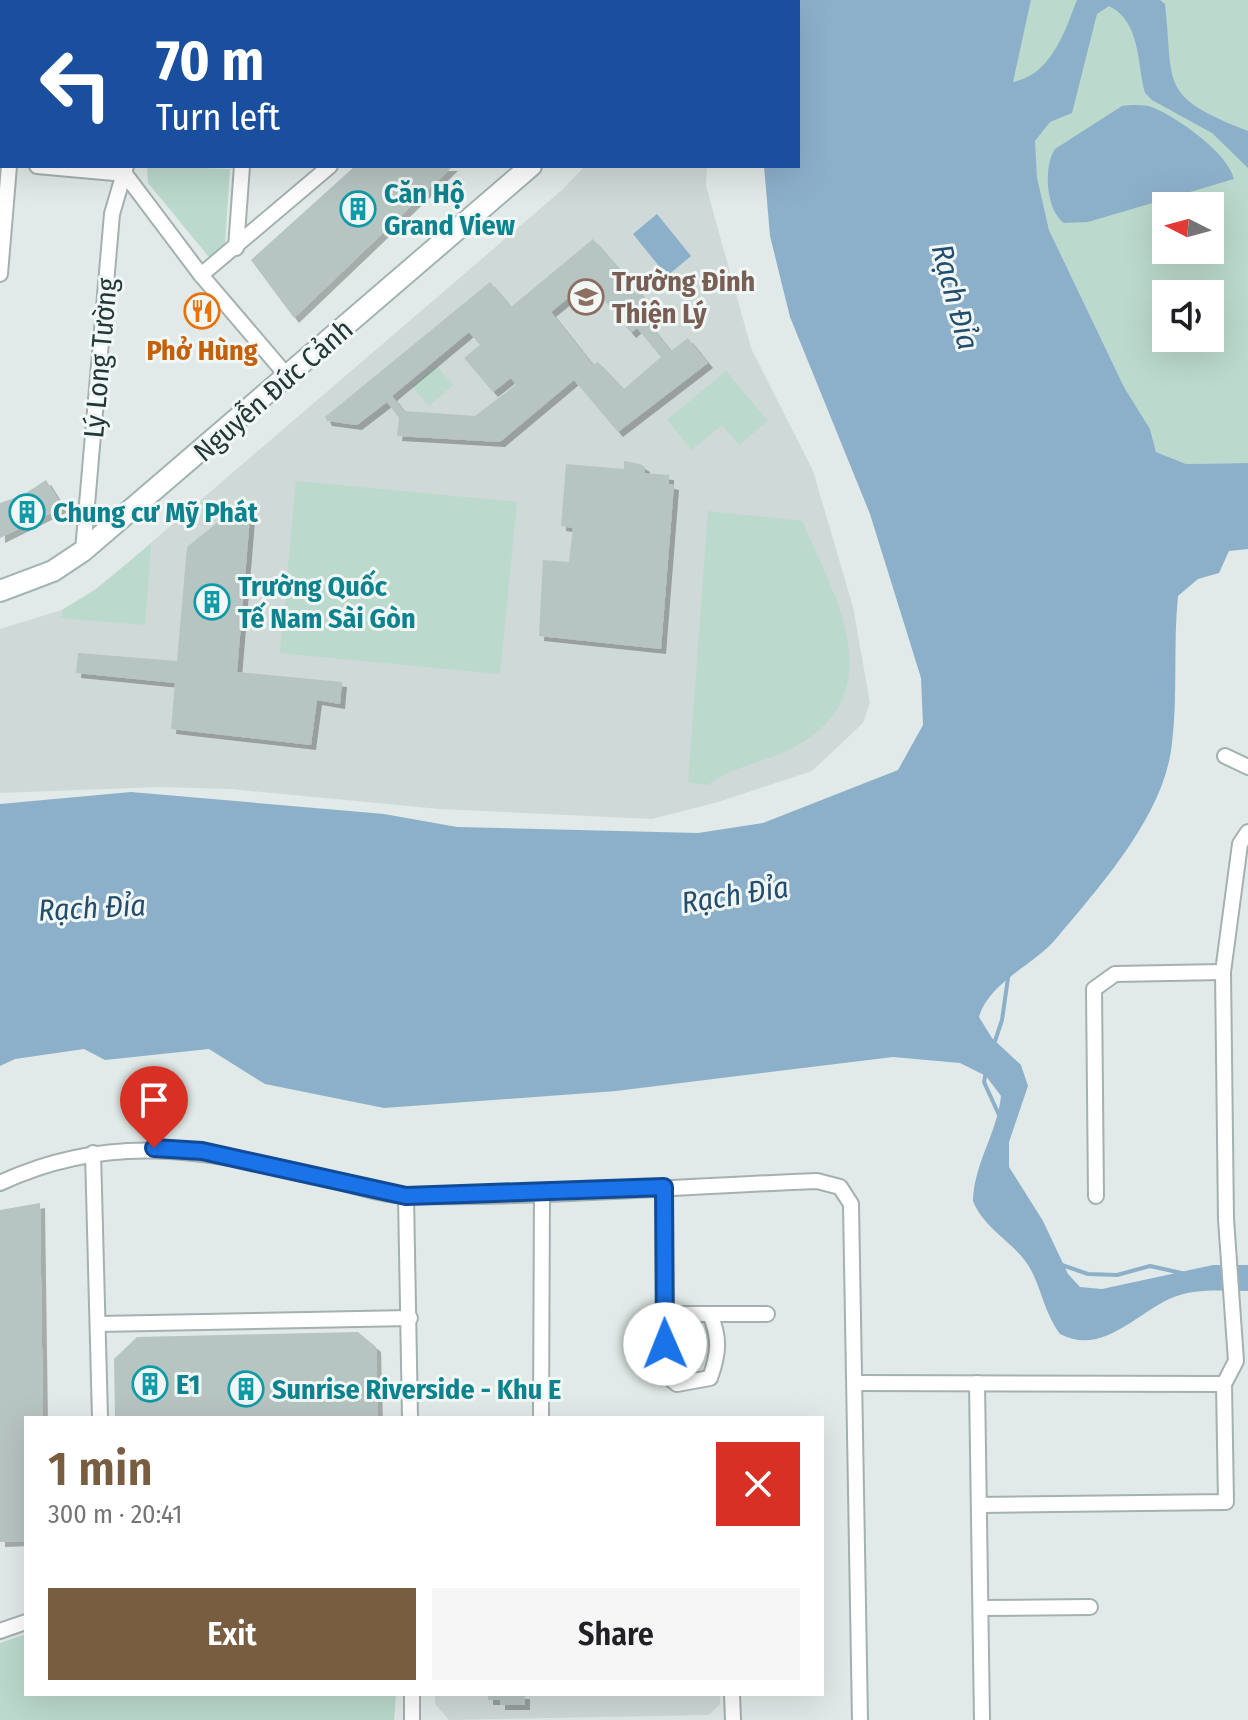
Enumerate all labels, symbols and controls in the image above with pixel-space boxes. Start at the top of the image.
text: 70 m [156,28,264,95]
icon: left [24,32,128,136]
text: Turn left [156,96,280,140]
place label: Căn Hộ Grand View [384,177,516,242]
building icon: Căn Hộ Grand View [339,190,377,228]
north arrow [1152,192,1224,264]
map controls [1152,192,1224,352]
water label: Rạch Đỉa [924,240,986,354]
place label: Trường Đinh Thiện Lý [612,265,755,330]
street label: Lý Long Tường [77,276,124,439]
school or university icon: Trường Đinh Thiện Lý [567,278,605,316]
button: sound [1152,280,1224,352]
restaurant icon: Phở Hùng [183,292,221,330]
street label: Nguyễn Đức Cảnh [187,313,359,468]
place label: Phở Hùng [146,334,258,367]
building icon: Chung cư Mỹ Phát [8,493,46,531]
place label: Chung cư Mỹ Phát [53,496,259,529]
place label: Trường Quốc Tế Nam Sài Gòn [238,569,416,635]
building icon: Trường Quốc Tế Nam Sài Gòn [193,583,231,621]
water label: Rạch Đỉa [679,869,791,921]
water label: Rạch Đỉa [37,887,147,929]
pin [120,1066,188,1148]
icon: arrive [132,1078,176,1122]
position arrow [623,1302,707,1386]
building icon: E1 [131,1365,169,1403]
place label: E1 [176,1368,200,1401]
building icon: Sunrise Riverside - Khu E [227,1370,265,1408]
place label: Sunrise Riverside - Khu E [272,1373,561,1406]
text: 1 min [48,1440,153,1498]
button: close [716,1442,800,1526]
text: 300 m · 20:41 [48,1499,182,1530]
button: Exit [48,1588,416,1680]
button: Share [432,1588,800,1680]

